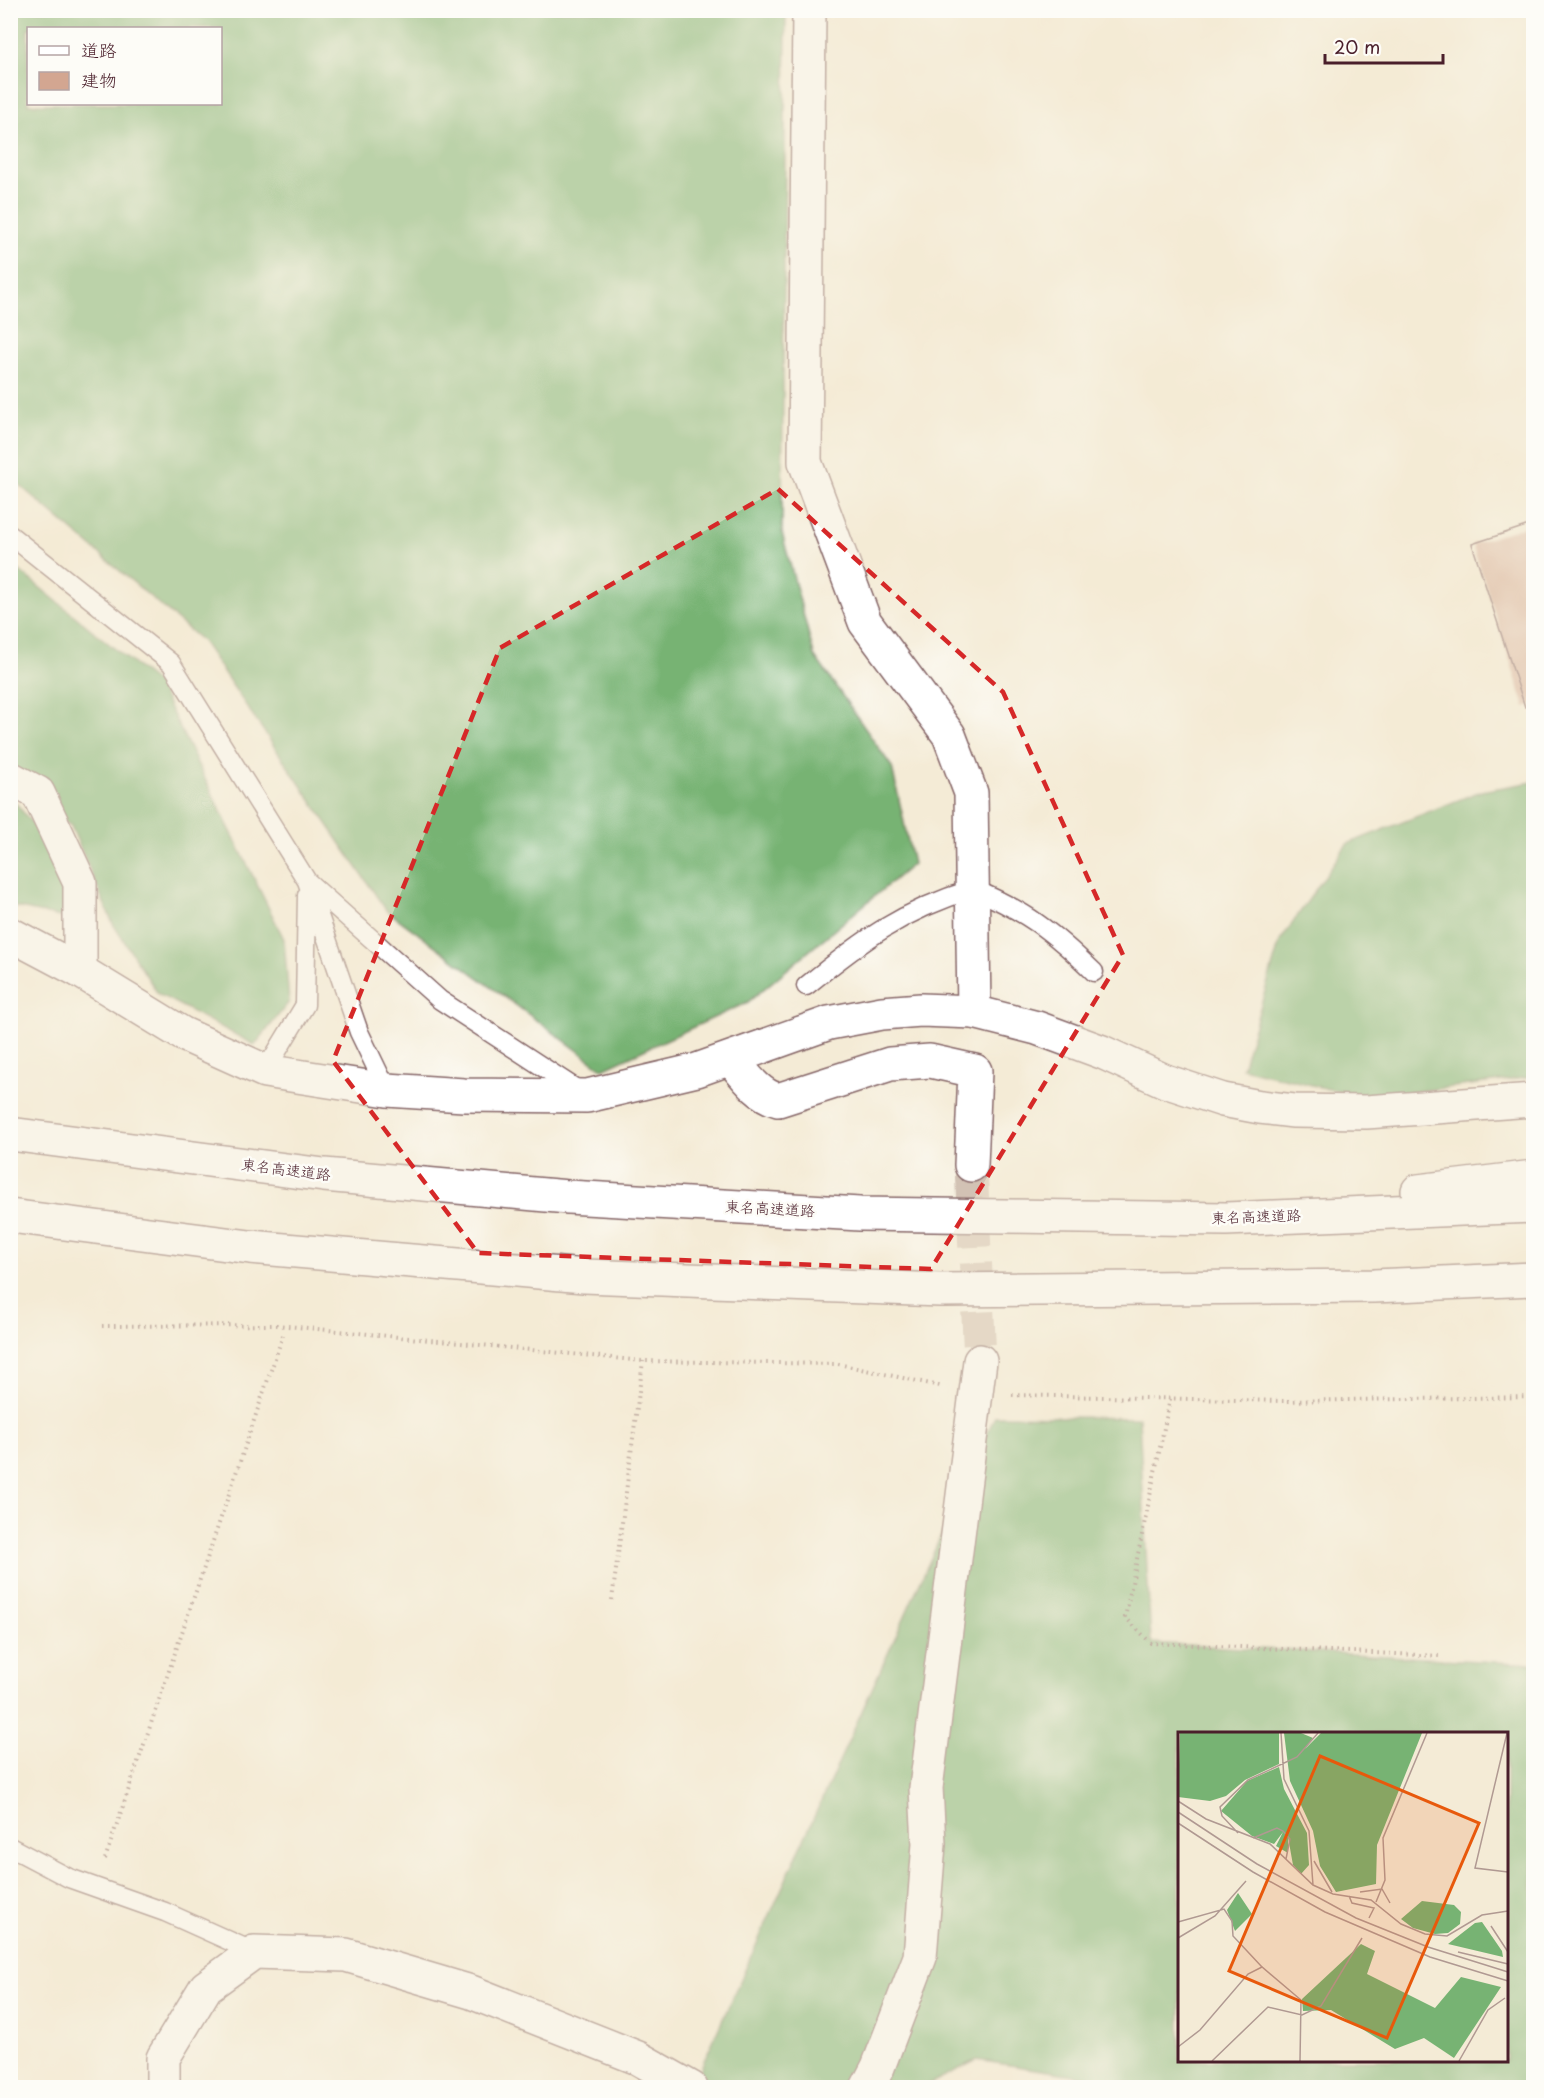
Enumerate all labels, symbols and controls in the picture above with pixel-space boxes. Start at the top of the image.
legend [27,27,222,105]
scale bar [1325,27,1444,65]
text: 20 m [1334,33,1380,60]
text: 道路 [81,36,117,63]
text: 建物 [81,66,117,93]
street label: 東名高速道路 [240,1152,332,1185]
street label: 東名高速道路 [725,1194,816,1221]
street label: 東名高速道路 [1211,1202,1301,1229]
inset map [1178,1732,1508,2062]

